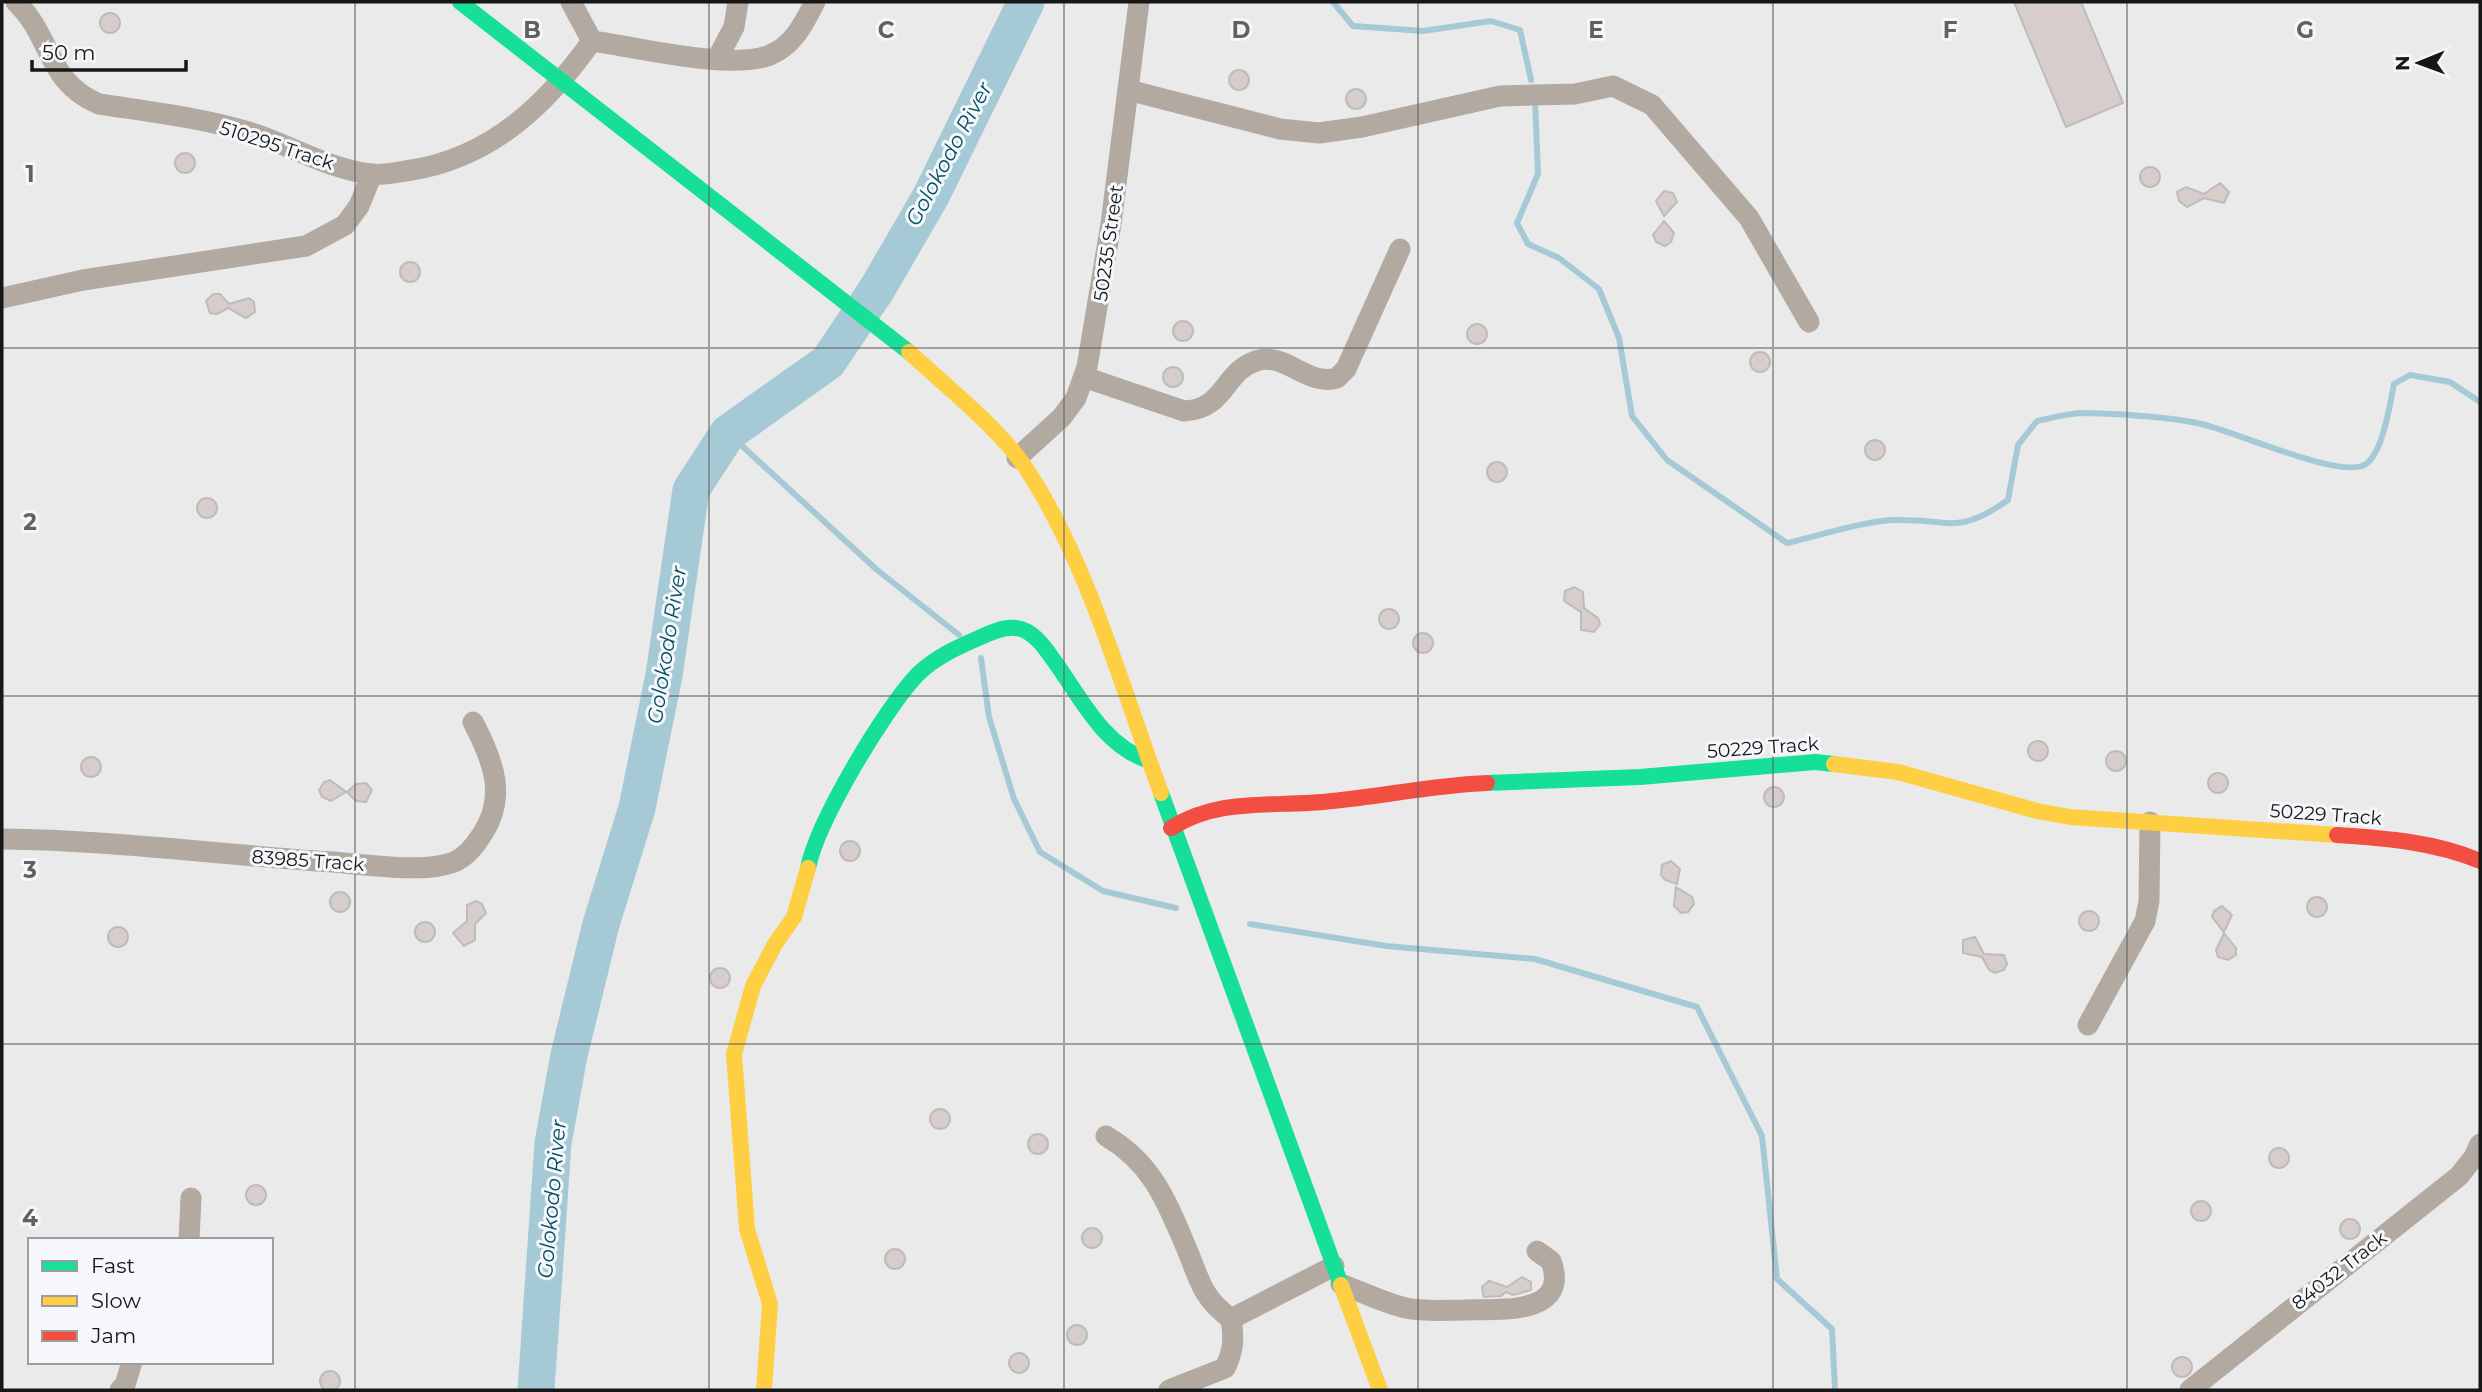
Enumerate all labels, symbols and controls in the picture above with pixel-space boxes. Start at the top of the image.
text: B [523,16,541,44]
text: C [878,16,895,44]
text: D [1232,16,1251,44]
text: E [1588,16,1604,44]
text: F [1943,16,1958,44]
text: G [2296,16,2314,44]
scale bar [32,28,186,72]
north arrow [2384,28,2454,98]
text: 50 m [42,40,96,65]
text: N [2391,55,2414,71]
water label: Golokodo River [900,77,997,230]
street label: 510295 Track [217,116,338,175]
text: 1 [25,160,35,188]
street label: 50235 Street [1089,183,1128,303]
text: 2 [23,508,37,536]
water label: Golokodo River [642,564,691,726]
street label: 50229 Track [1706,732,1820,763]
street label: 50229 Track [2269,799,2383,830]
street label: 83985 Track [251,845,366,876]
text: 3 [22,856,37,884]
water label: Golokodo River [532,1118,571,1279]
text: 4 [22,1204,38,1232]
street label: 84032 Track [2287,1226,2392,1315]
legend [28,1238,273,1364]
text: Fast [91,1253,135,1278]
text: Slow [91,1288,141,1313]
text: Jam [90,1323,136,1348]

